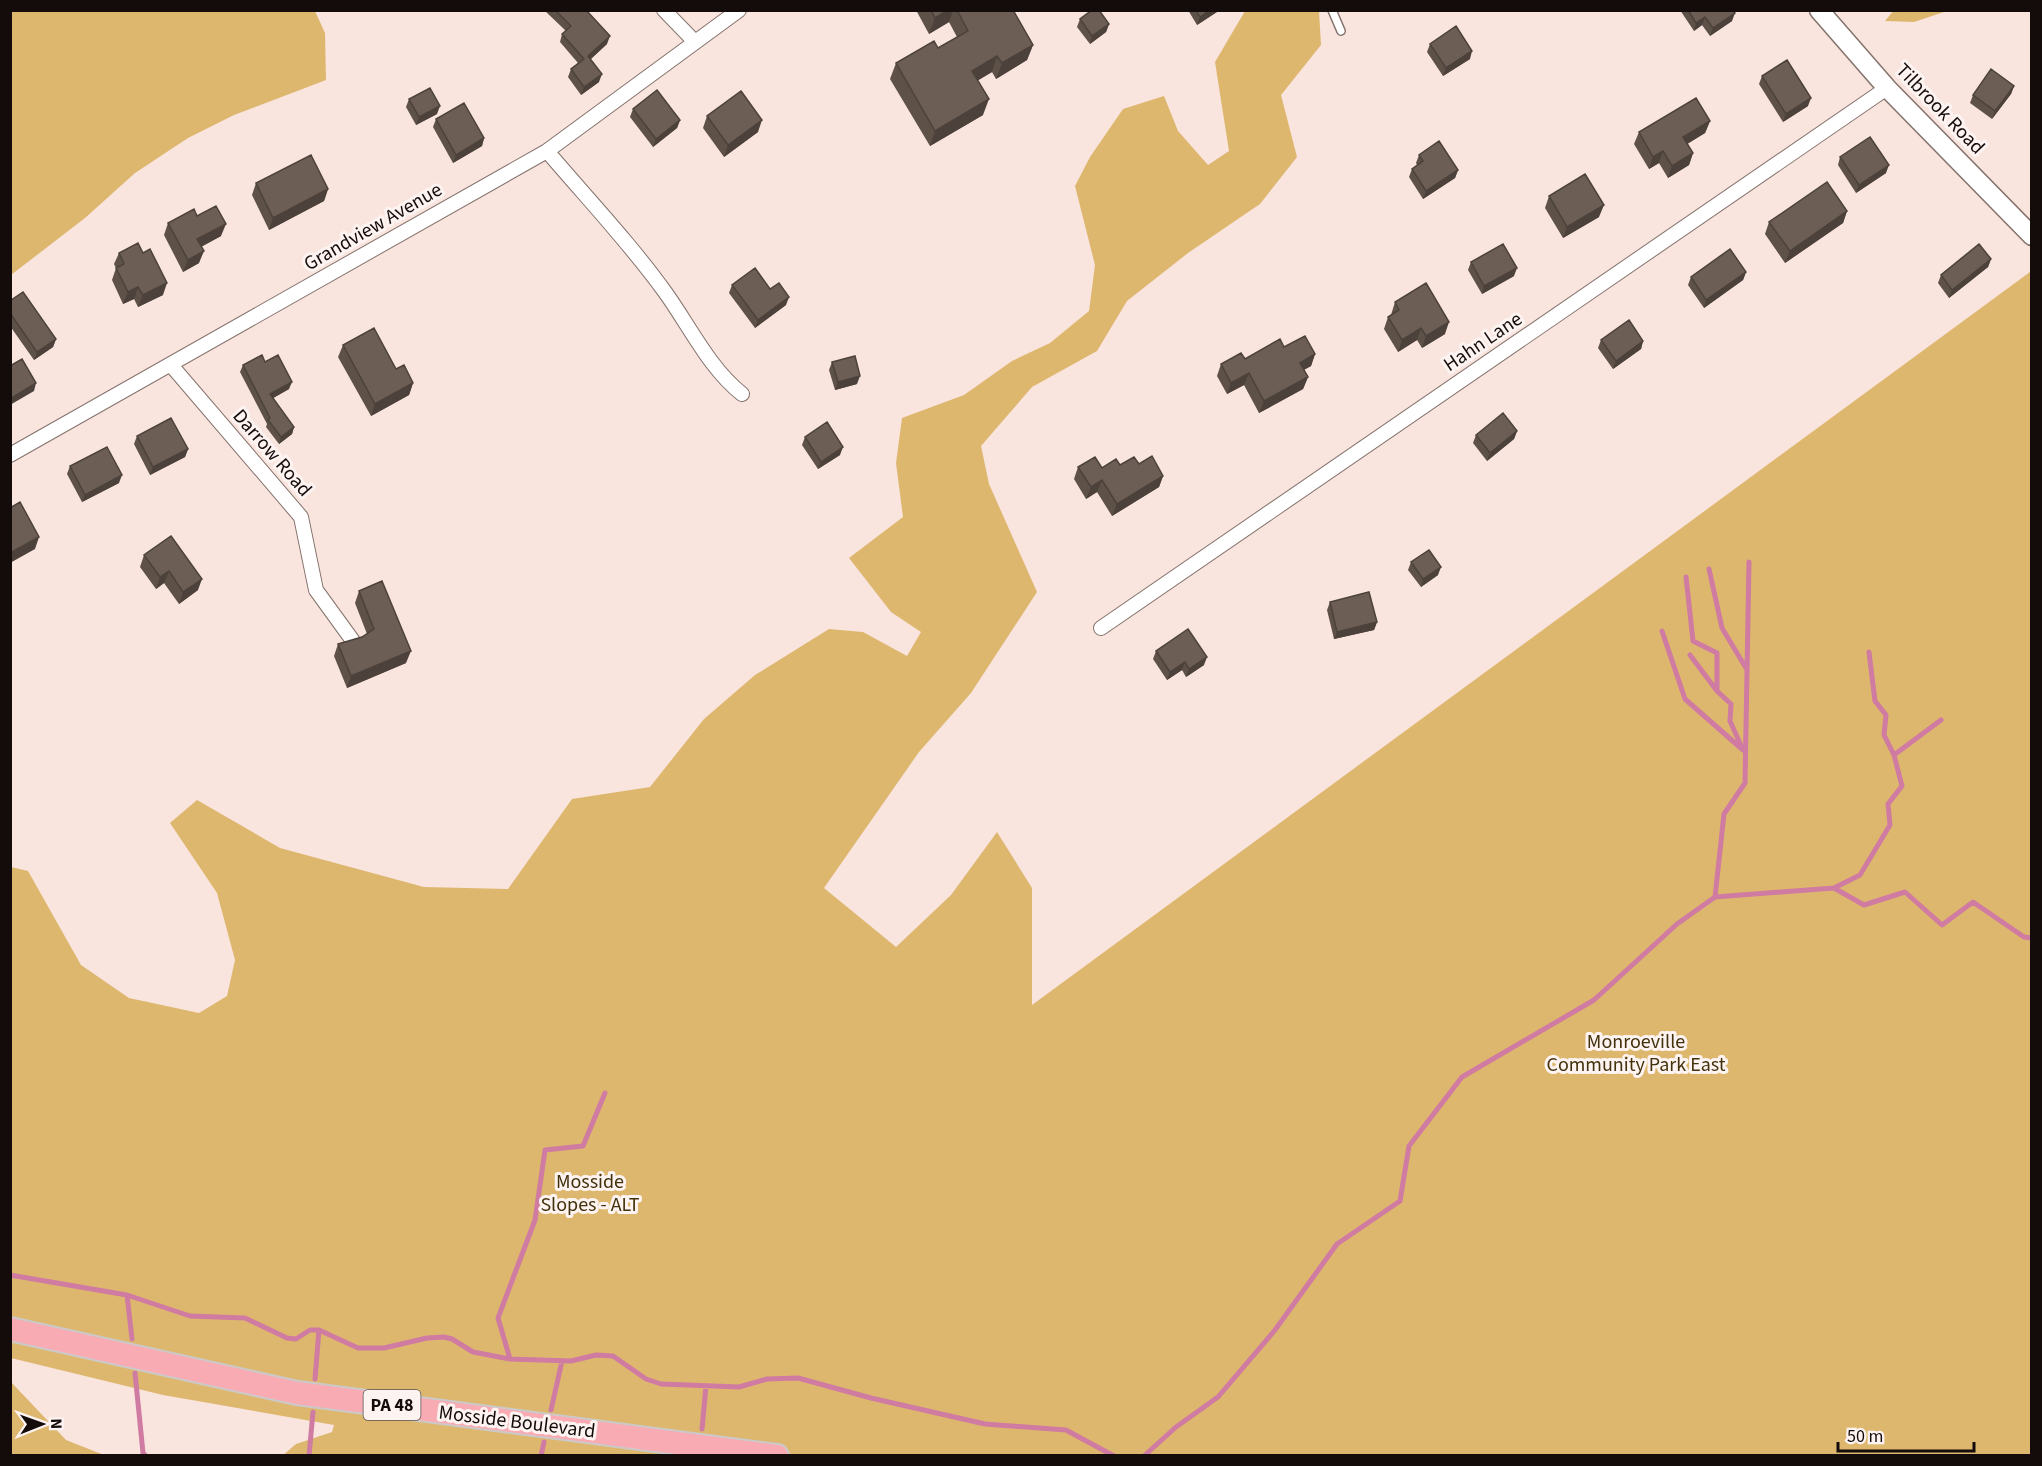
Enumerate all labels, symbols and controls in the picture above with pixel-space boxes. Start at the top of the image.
street label: Tilbrook Road [1889,57,1991,161]
street label: Grandview Avenue [299,176,447,278]
street label: Hahn Lane [1438,305,1528,379]
street label: Darrow Road [226,403,318,503]
park label: Monroeville Community Park East [1546,1028,1726,1079]
park label: Mosside Slopes - ALT [540,1168,640,1219]
road number: PA 48 [364,1390,420,1420]
north arrow [12,1394,72,1454]
street label: Mosside Boulevard [437,1399,597,1445]
scale bar [1838,1415,1974,1453]
text: N [45,1418,67,1429]
text: 50 m [1847,1424,1883,1449]

